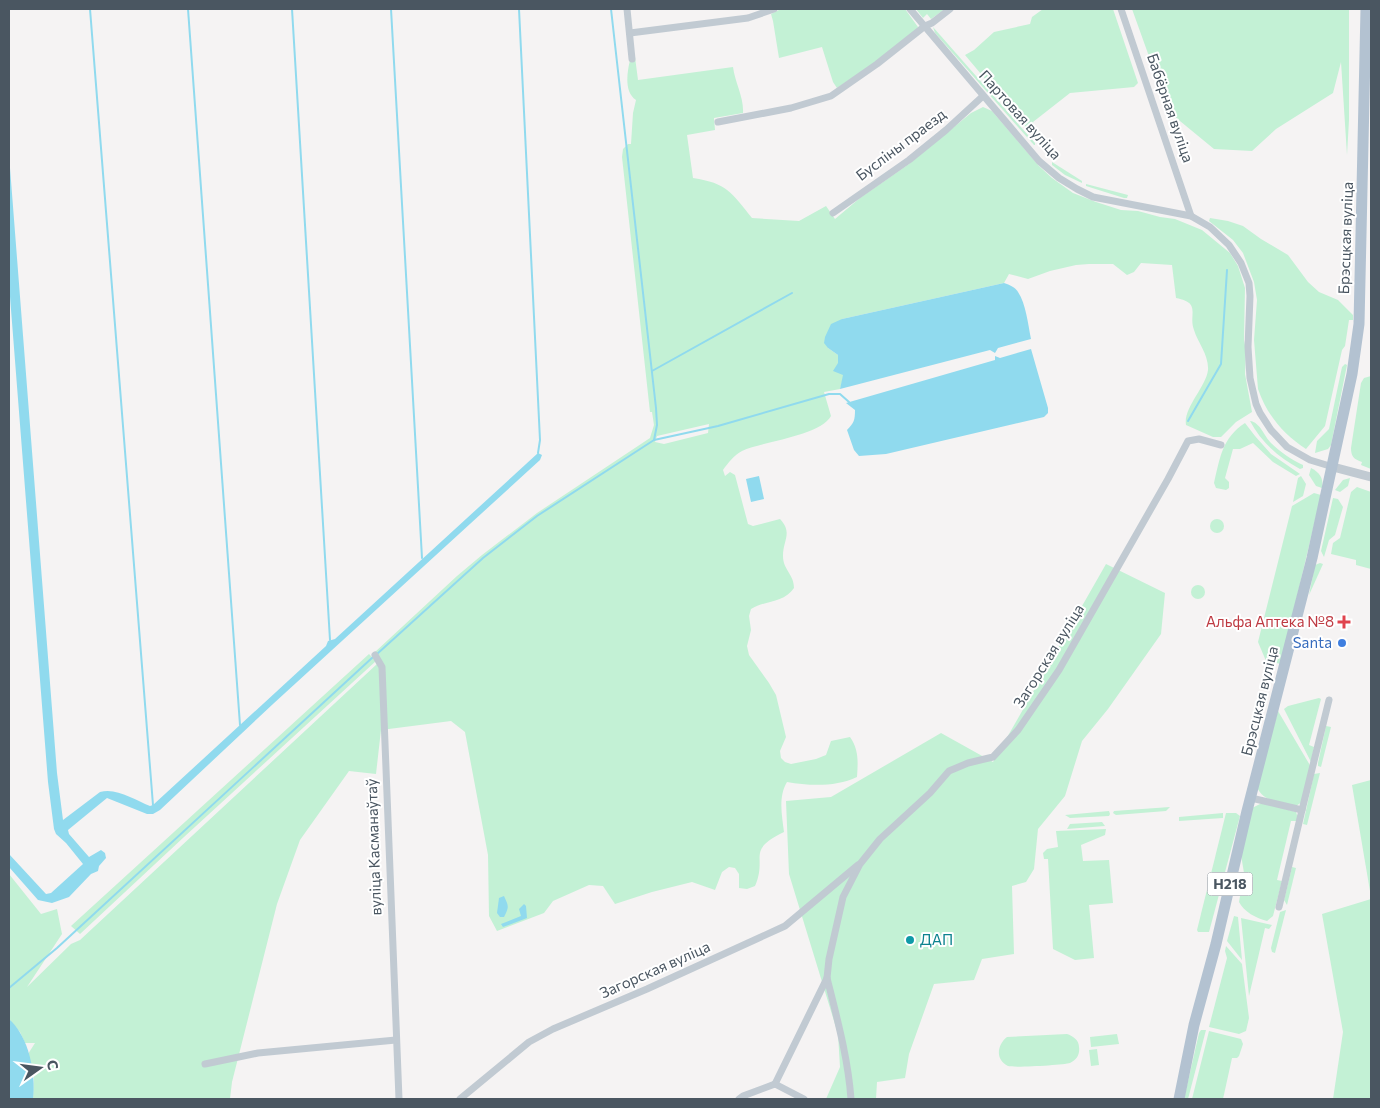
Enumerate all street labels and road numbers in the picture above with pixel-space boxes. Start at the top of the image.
street label: Бабёрная вуліца [1144,51,1198,165]
street label: Партовая вуліца [976,66,1066,163]
street label: Бусліны праезд [852,104,949,184]
street label: Брэсцкая вуліца [1334,181,1356,295]
street label: Загорская вуліца [1009,600,1087,711]
street label: Брэсцкая вуліца [1237,644,1281,758]
street label: вуліца Касманаўтаў [362,778,384,916]
road number: Н218 [1208,872,1252,896]
street label: Загорская вуліца [597,937,712,1001]

